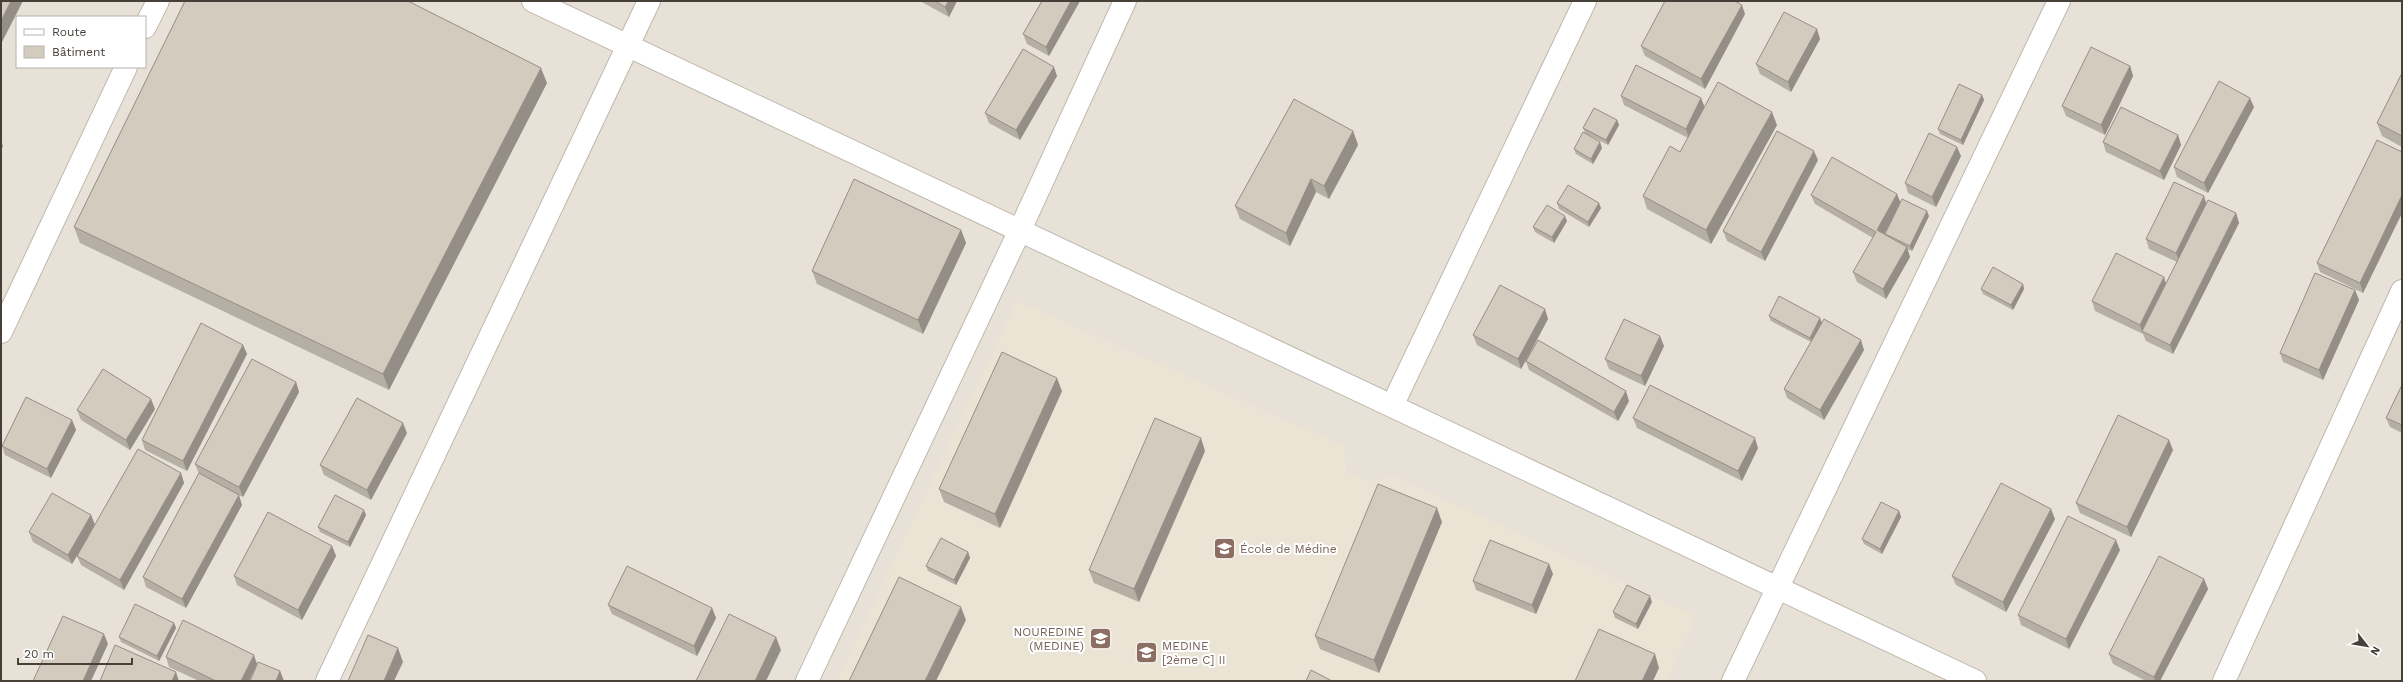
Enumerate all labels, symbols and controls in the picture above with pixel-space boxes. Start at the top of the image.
legend [16,16,146,68]
text: Route [52,25,86,39]
text: Bâtiment [52,45,105,59]
school or university icon: École de Médine [1212,536,1238,562]
place label: École de Médine [1240,542,1337,556]
place label: NOUREDINE (MEDINE) [1013,625,1084,653]
school or university icon: NOUREDINE (MEDINE) [1087,626,1113,652]
north arrow [2347,626,2387,666]
place label: MEDINE [2ème C] II [1162,639,1226,667]
scale bar [18,640,132,666]
school or university icon: MEDINE [2ème C] II [1133,640,1159,666]
text: N [2367,644,2383,658]
text: 20 m [24,647,54,661]

